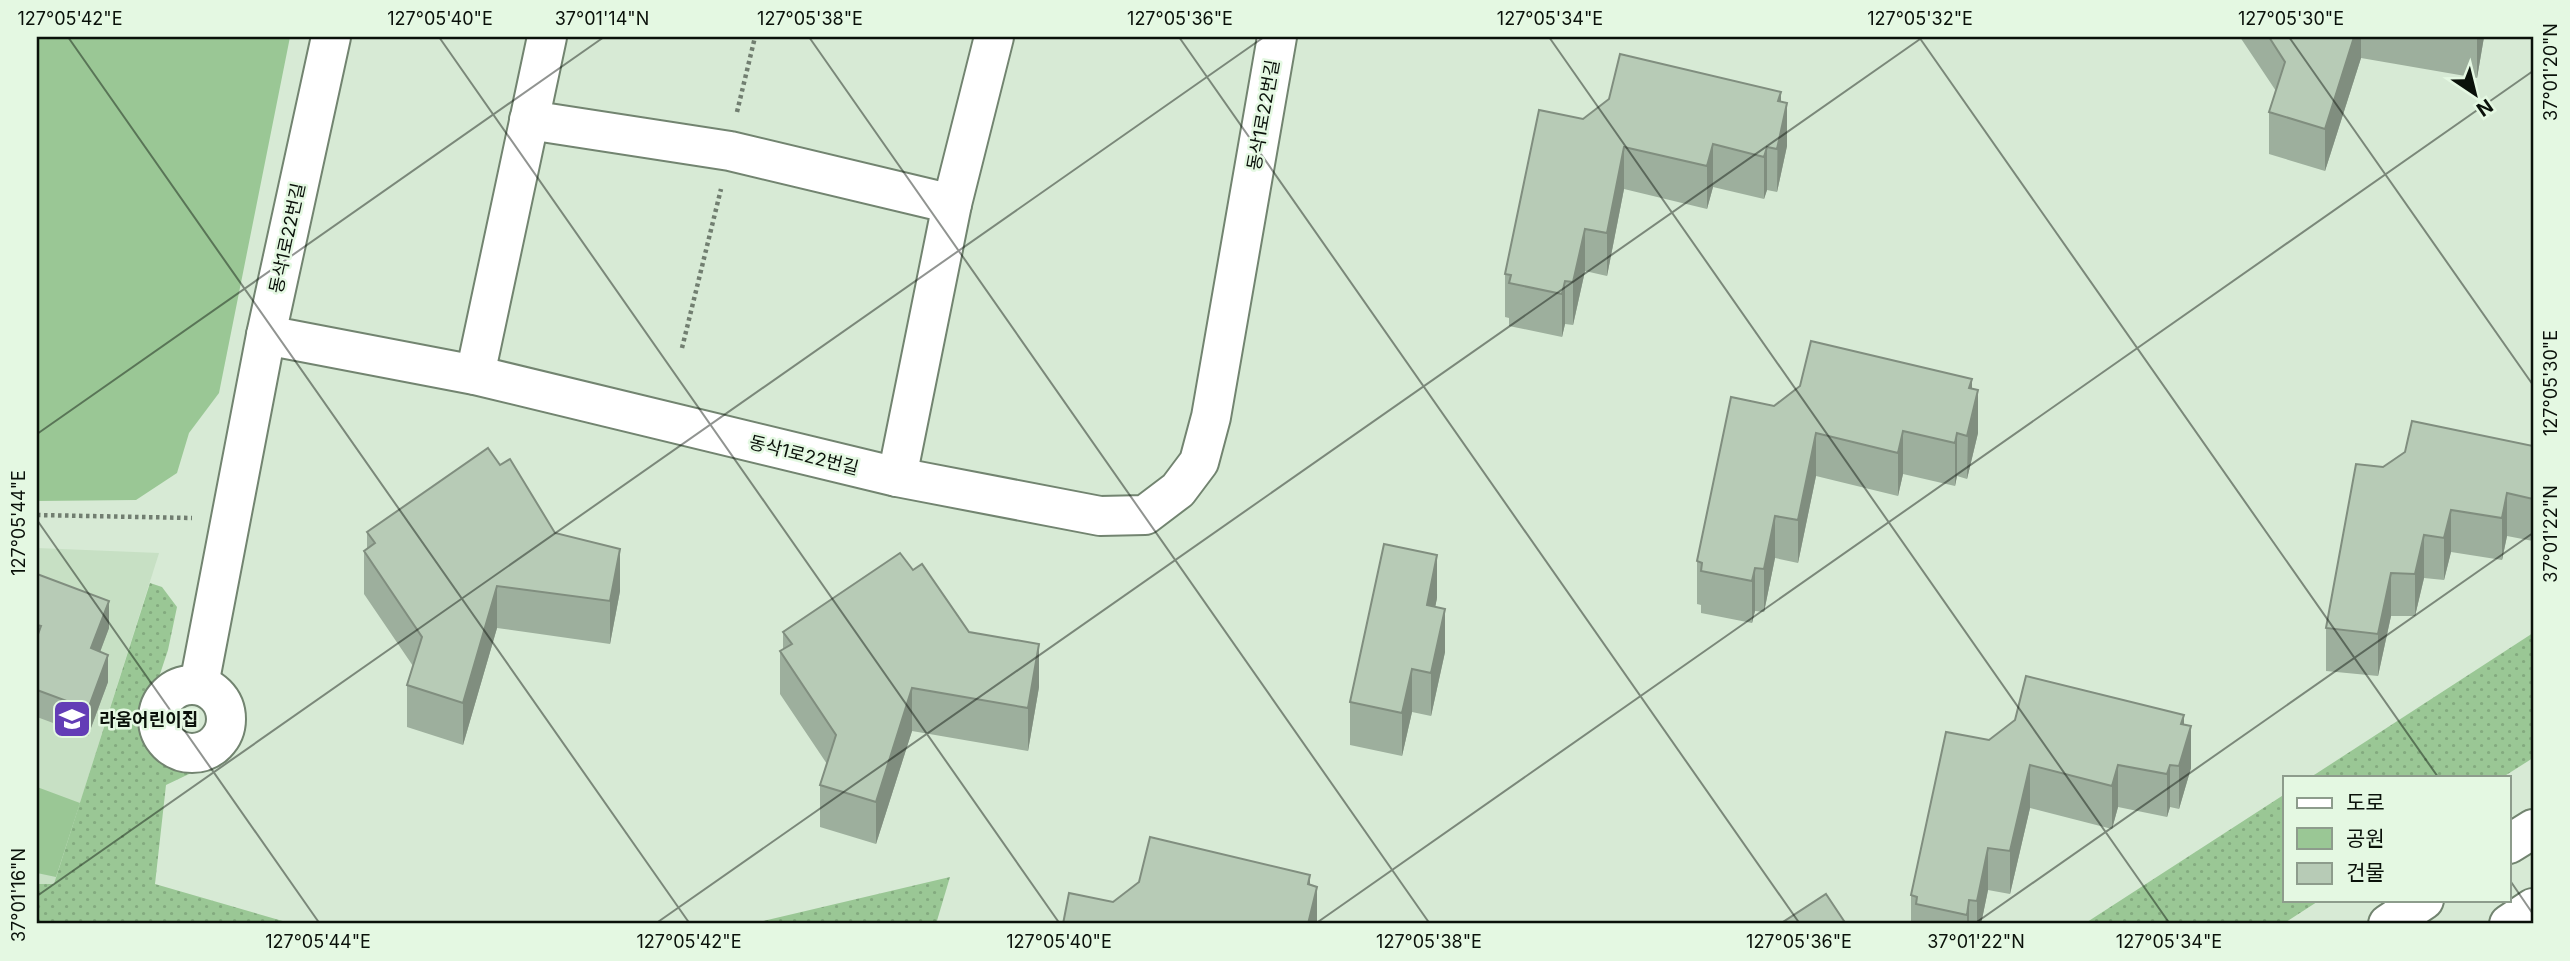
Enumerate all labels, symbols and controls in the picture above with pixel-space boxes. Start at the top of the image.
text: 127°05'42"E [17,8,123,29]
text: 127°05'40"E [387,8,493,29]
text: 37°01'14"N [555,8,649,29]
text: 127°05'38"E [757,8,863,29]
text: 127°05'36"E [1127,8,1233,29]
text: 127°05'34"E [1497,8,1603,29]
text: 127°05'32"E [1867,8,1973,29]
text: 127°05'30"E [2238,8,2344,29]
text: 37°01'20"N [2540,23,2561,121]
street label: 동삭1로22번길 [1243,58,1283,172]
north arrow [2440,60,2510,130]
text: N [2472,94,2497,121]
street label: 동삭1로22번길 [265,181,309,295]
text: 127°05'30"E [2540,330,2561,436]
street label: 동삭1로22번길 [747,431,861,479]
text: 127°05'44"E [8,470,29,576]
text: 37°01'22"N [2540,485,2561,583]
school or university icon: 라움어린이집 [51,698,93,740]
place label: 라움어린이집 [99,709,198,730]
legend [2283,776,2510,902]
text: 도로 [2346,790,2385,815]
text: 공원 [2346,826,2385,851]
text: 37°01'16"N [8,848,29,942]
text: 건물 [2346,860,2385,885]
text: 127°05'44"E [265,931,371,952]
text: 127°05'42"E [636,931,742,952]
text: 127°05'40"E [1006,931,1112,952]
text: 127°05'38"E [1376,931,1482,952]
text: 127°05'36"E [1746,931,1852,952]
text: 37°01'22"N [1927,931,2025,952]
text: 127°05'34"E [2116,931,2222,952]

